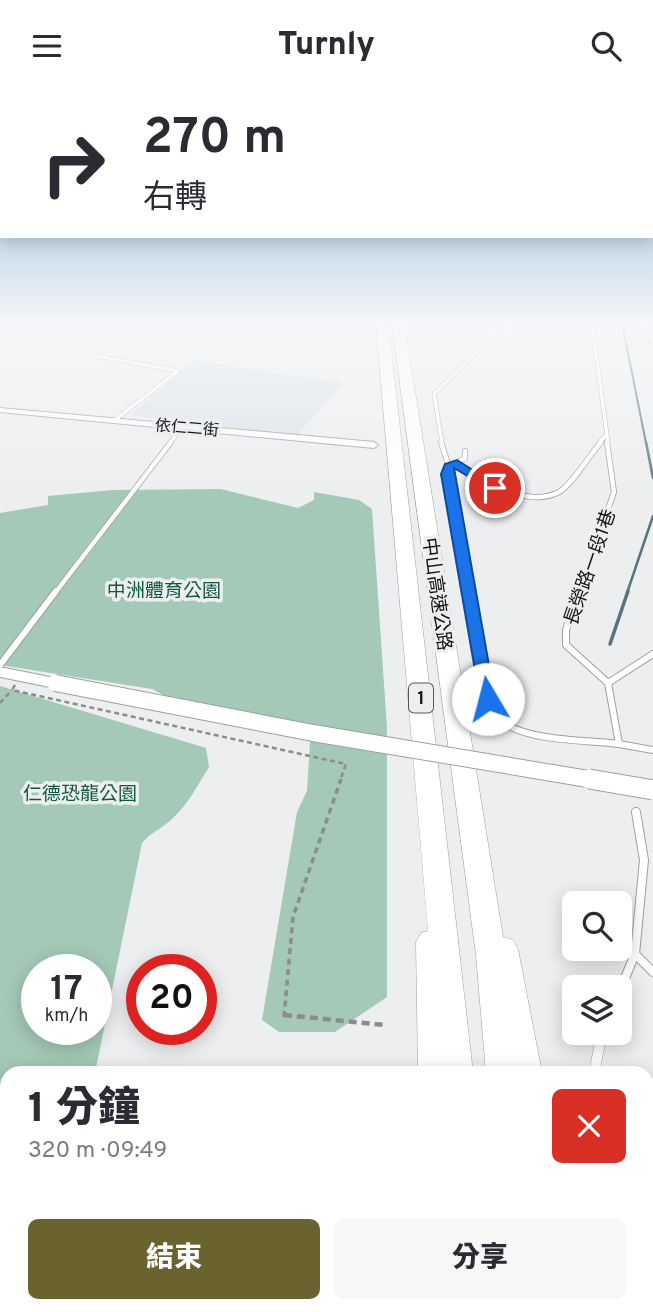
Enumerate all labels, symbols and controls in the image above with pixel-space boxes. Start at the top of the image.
text: Turnly [278,26,375,66]
icon: menu [28,27,66,65]
icon: search [587,27,625,65]
text: 270 m [143,109,286,171]
icon: right [28,119,119,210]
text: 右轉 [143,179,207,219]
street label: 依仁二街 [154,416,220,442]
pin [465,458,525,518]
icon: arrive [476,469,514,507]
street label: 長榮路一段1巷 [560,506,622,629]
street label: 中山高速公路 [416,536,456,652]
park label: 中洲體育公園 [107,580,221,604]
position arrow [451,662,525,736]
road number: 1 [409,683,433,713]
park label: 仁德恐龍公園 [23,783,137,807]
map controls [562,891,632,1045]
button: search [562,891,632,961]
speed limit sign: 20 [126,954,217,1045]
text: 17 [50,968,83,1012]
button: layers [562,975,632,1045]
text: km/h [45,1005,88,1028]
text: 1 分鐘 [28,1084,140,1137]
button: close [552,1089,626,1163]
text: 320 m · 09:49 [28,1137,167,1166]
button: 結束 [28,1219,320,1299]
button: 分享 [334,1219,626,1299]

